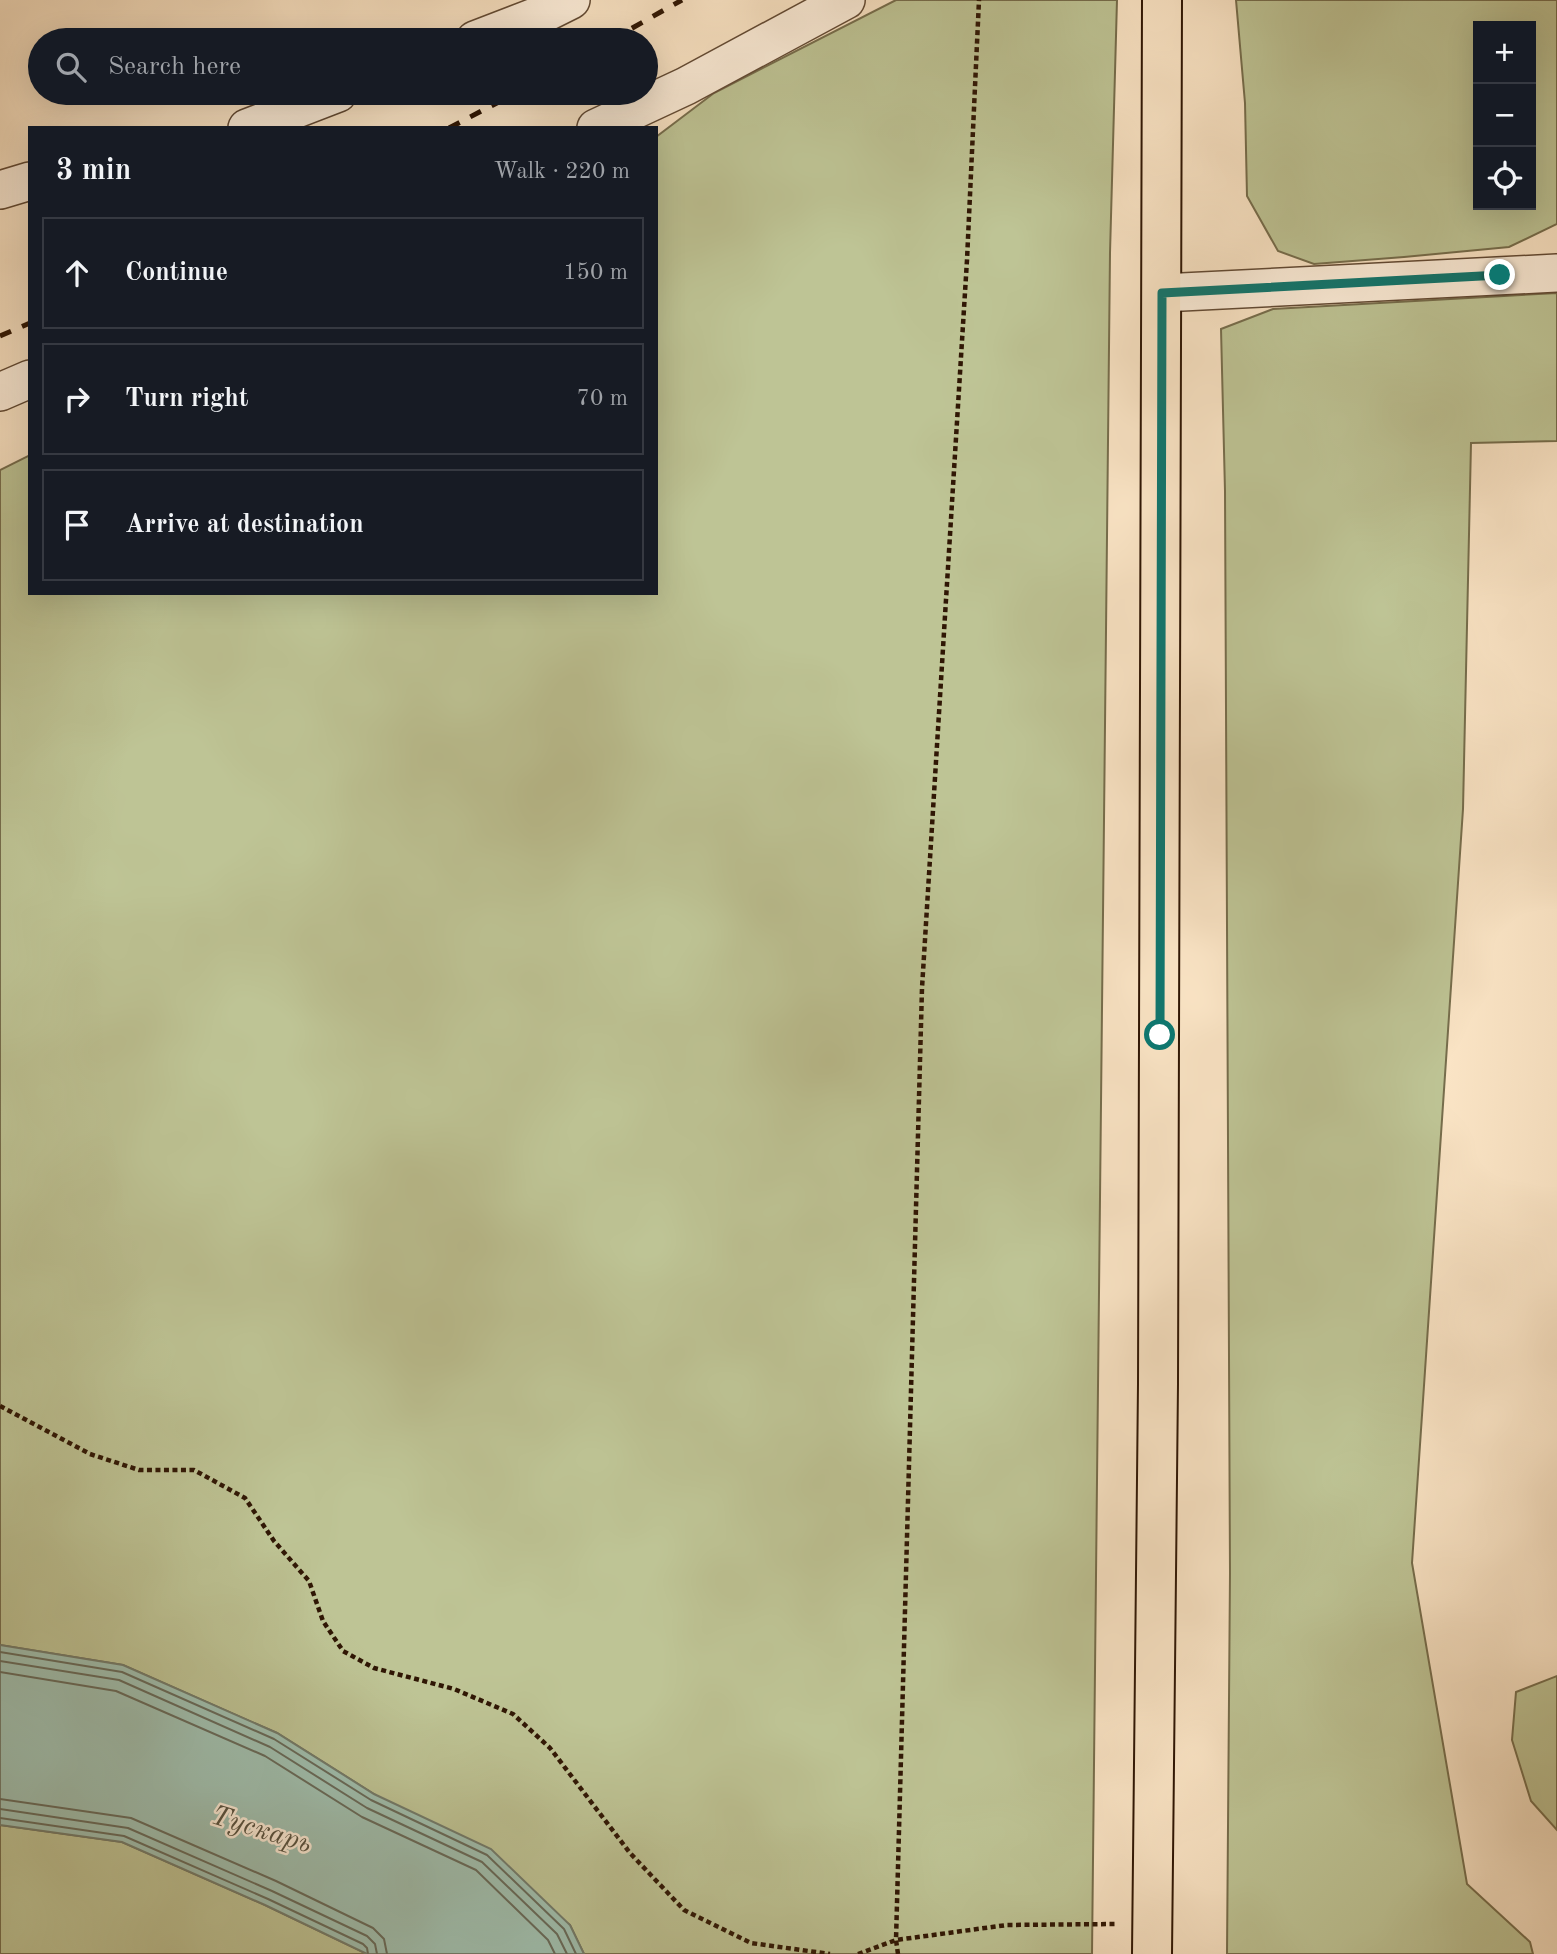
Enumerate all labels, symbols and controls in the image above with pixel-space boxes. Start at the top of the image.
map controls [1473,21,1536,210]
button: + [1473,21,1536,84]
search box [28,28,658,105]
icon: search [52,48,90,86]
text: Search here [108,54,241,80]
button: − [1473,84,1536,147]
button: locate [1473,147,1536,210]
text: 3 min [56,156,131,186]
text: Walk · 220 m [494,160,630,183]
icon: ahead [58,254,96,292]
route end [1484,259,1515,290]
text: Continue [125,260,228,286]
text: 150 m [563,261,628,284]
icon: right [58,380,96,418]
text: Turn right [125,386,248,412]
text: 70 m [577,387,628,410]
icon: arrive [58,506,96,544]
text: Arrive at destination [125,512,364,538]
route start [1144,1019,1175,1050]
water label: Тускарь [207,1802,315,1859]

